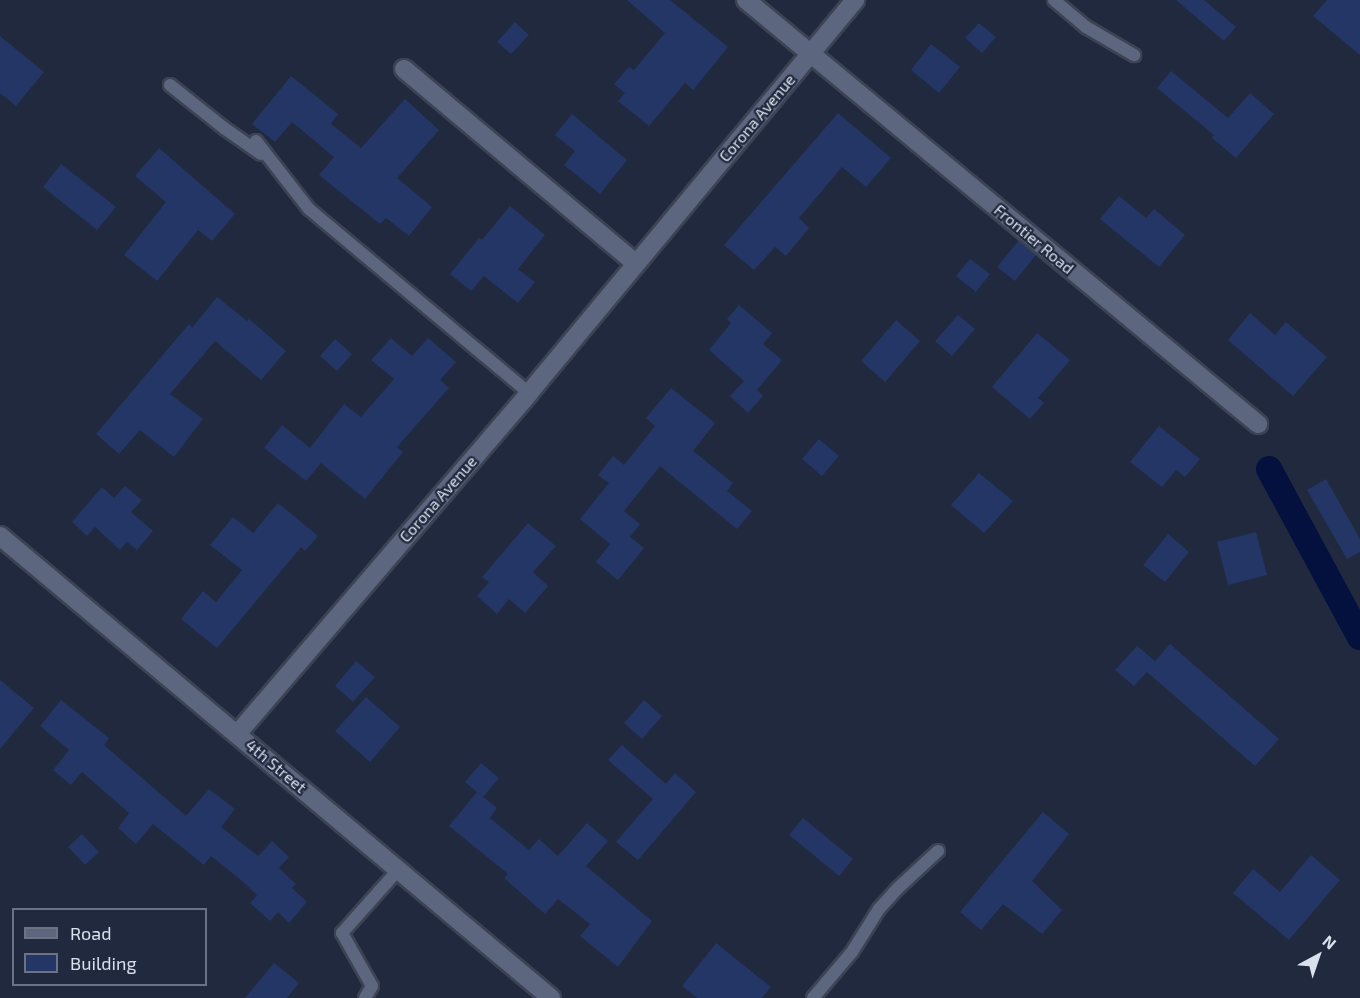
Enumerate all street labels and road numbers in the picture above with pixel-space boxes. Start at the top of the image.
street label: Corona Avenue [715,70,799,166]
street label: Frontier Road [990,200,1078,278]
street label: Corona Avenue [395,452,481,546]
street label: 4th Street [242,735,310,797]

